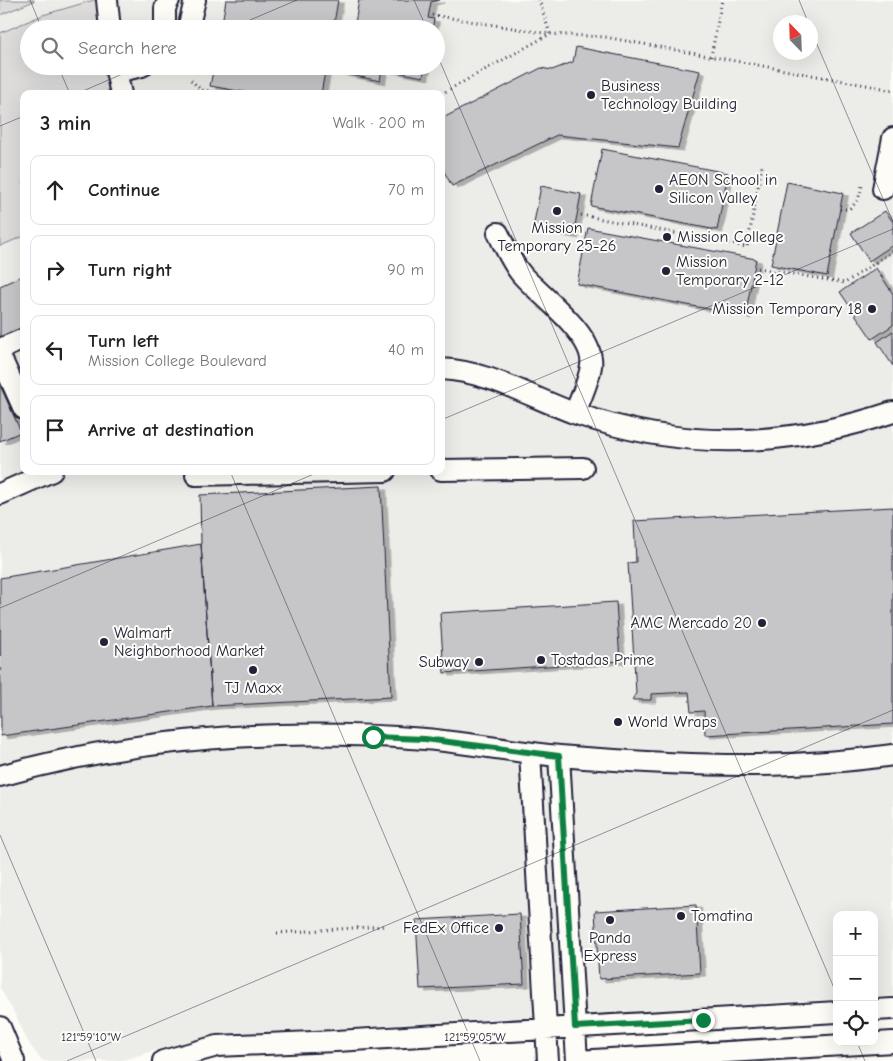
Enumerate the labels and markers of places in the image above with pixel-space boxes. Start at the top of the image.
place label: Business Technology Building [601,77,737,113]
marker: Business Technology Building [585,89,597,101]
place label: AEON School in Silicon Valley [669,171,777,207]
marker: AEON School in Silicon Valley [653,183,665,195]
marker: Mission Temporary 25-26 [551,205,563,217]
place label: Mission Temporary 25-26 [498,219,616,255]
place label: Mission College [677,228,783,246]
marker: Mission College [661,231,673,243]
place label: Mission Temporary 2-12 [676,253,784,289]
marker: Mission Temporary 2-12 [660,265,672,277]
place label: Mission Temporary 18 [712,300,862,318]
marker: Mission Temporary 18 [866,303,878,315]
place label: AMC Mercado 20 [631,614,752,632]
marker: AMC Mercado 20 [756,617,768,629]
place label: Walmart Neighborhood Market [114,624,264,660]
marker: Walmart Neighborhood Market [98,636,110,648]
place label: Tostadas Prime [551,651,654,669]
place label: Subway [419,653,470,671]
marker: Tostadas Prime [535,654,547,666]
marker: Subway [473,656,485,668]
marker: TJ Maxx [247,664,259,676]
place label: TJ Maxx [225,679,282,697]
place label: World Wraps [628,713,717,731]
marker: World Wraps [612,716,624,728]
place label: Tomatina [691,907,753,925]
marker: Tomatina [675,910,687,922]
marker: Panda Express [604,914,616,926]
place label: FedEx Office [403,919,489,937]
marker: FedEx Office [493,922,505,934]
place label: Panda Express [583,929,637,965]

